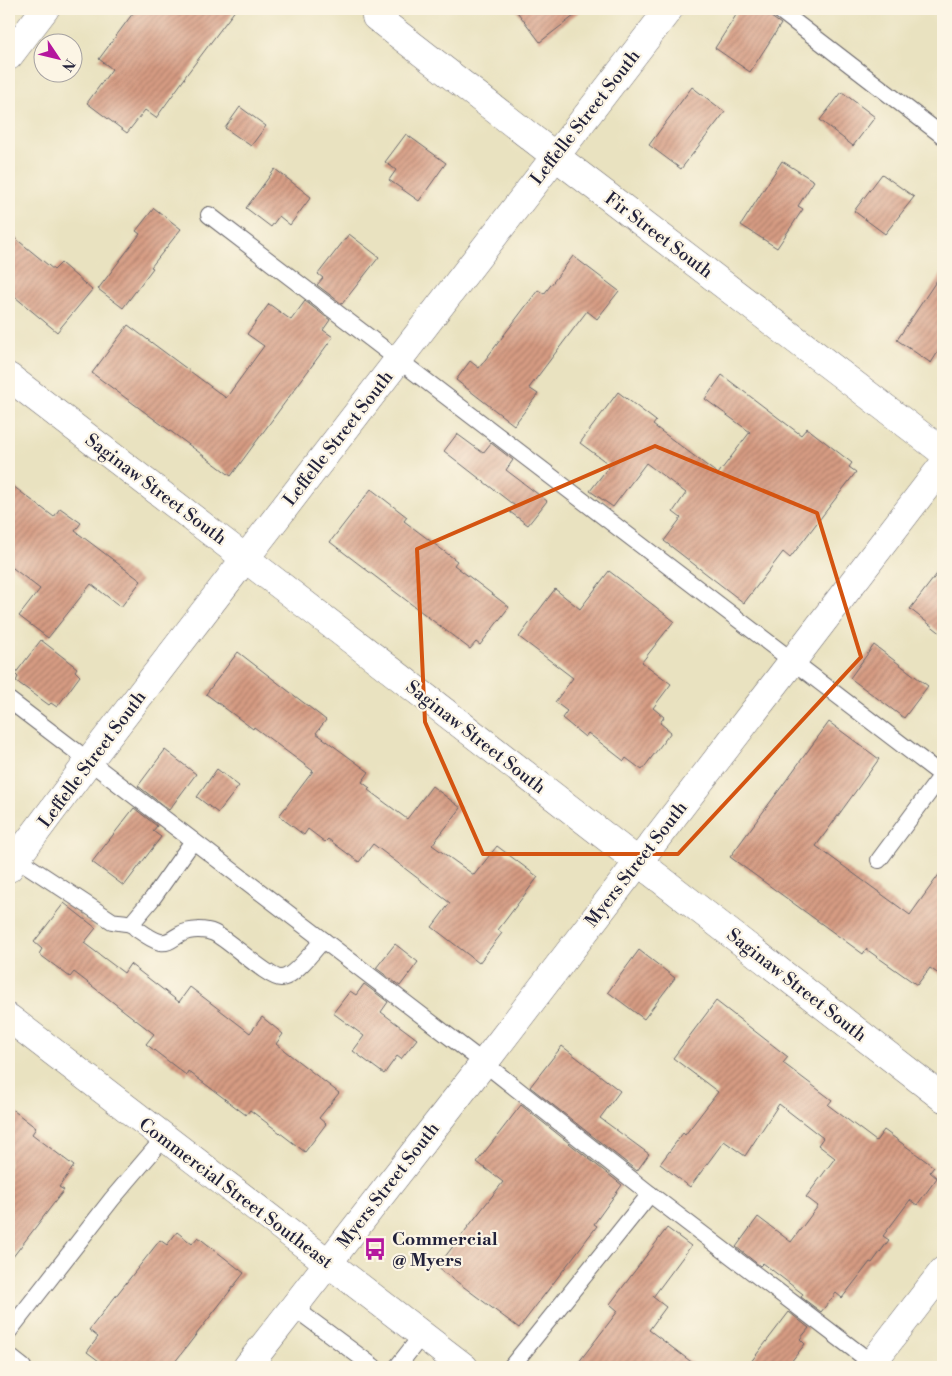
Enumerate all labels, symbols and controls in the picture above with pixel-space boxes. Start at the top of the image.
north arrow [32,32,82,82]
street label: Leffelle Street South [525,45,646,190]
text: N [57,55,78,75]
street label: Fir Street South [600,187,718,284]
street label: Leffelle Street South [278,366,399,511]
street label: Saginaw Street South [80,429,231,550]
street label: Saginaw Street South [401,676,550,799]
street label: Leffelle Street South [33,686,152,832]
street label: Myers Street South [580,797,693,932]
street label: Saginaw Street South [722,924,871,1047]
street label: Commercial Street Southeast [134,1113,338,1274]
street label: Myers Street South [332,1118,445,1253]
place label: Commercial @ Myers [392,1228,498,1272]
bus stop icon: Commercial @ Myers [362,1236,388,1262]

